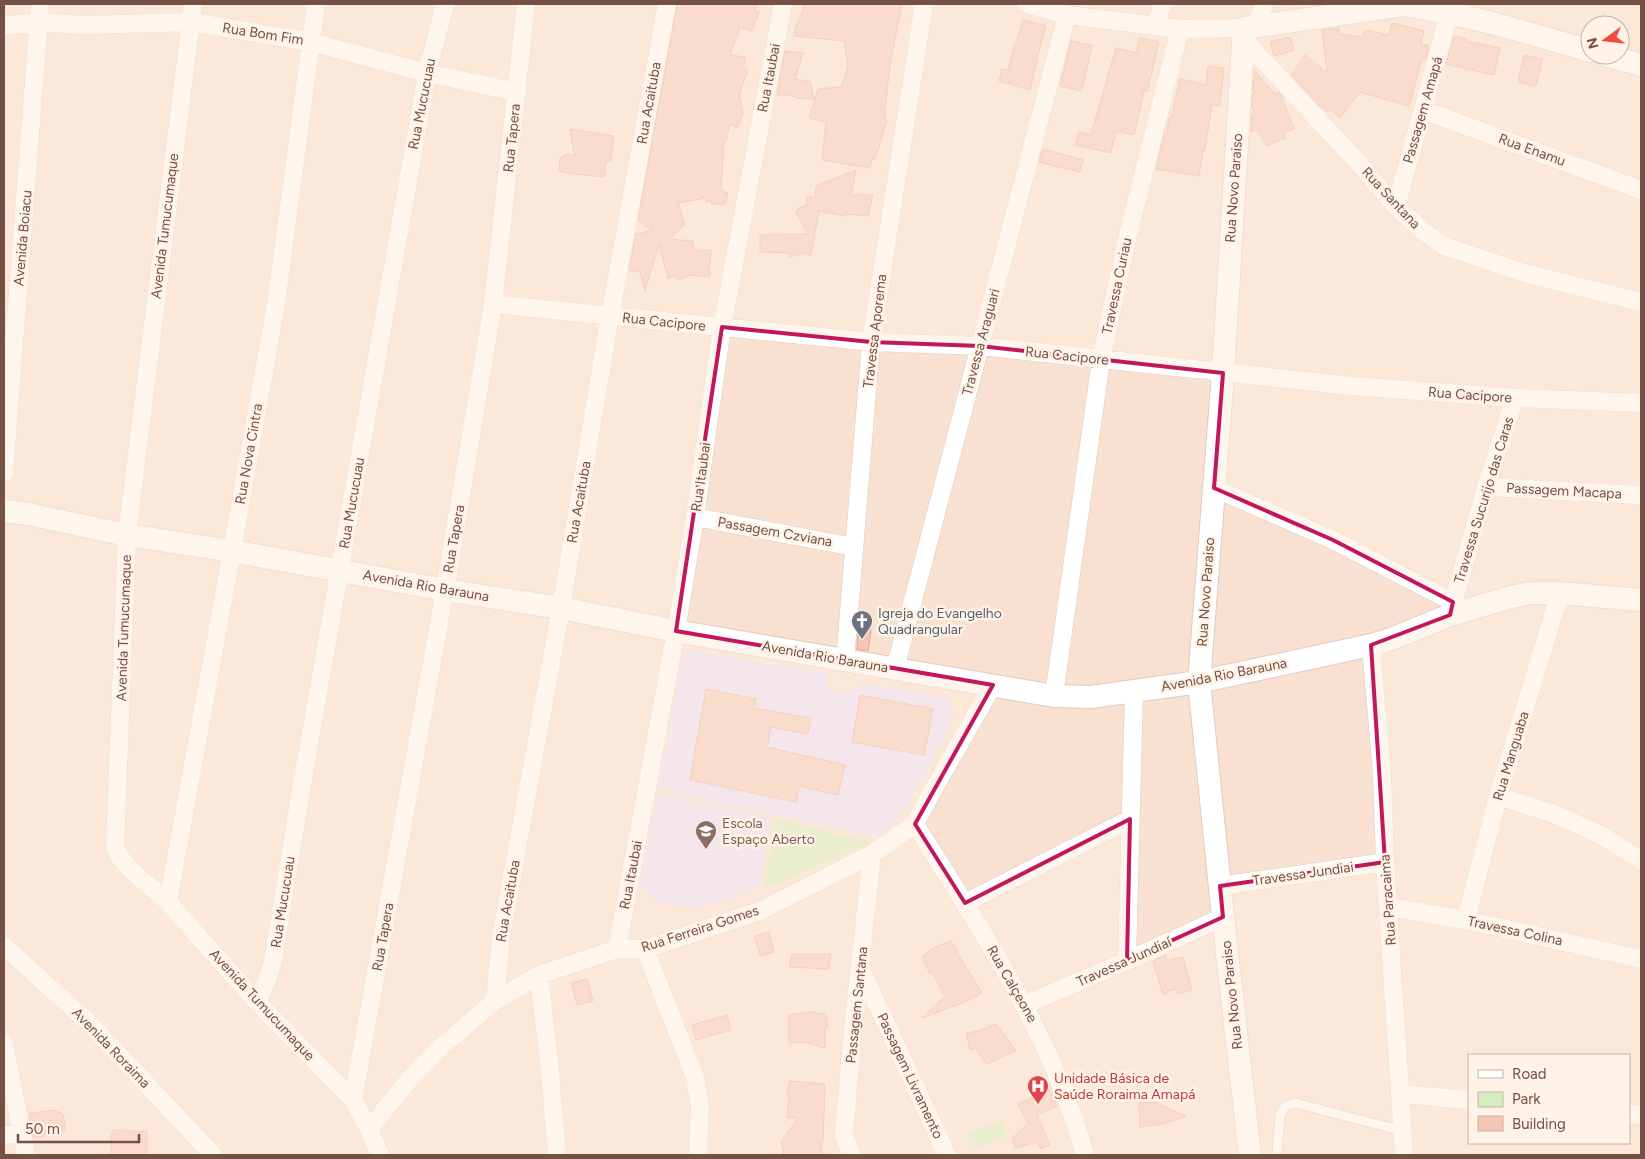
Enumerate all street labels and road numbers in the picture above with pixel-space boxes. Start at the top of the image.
street label: Rua Bom Fim [221,19,305,49]
street label: Rua Itaubai [754,42,784,114]
street label: Passagem Amapá [1400,55,1446,165]
street label: Rua Mucucuau [405,57,439,151]
street label: Rua Acaituba [633,61,665,145]
street label: Rua Tapera [500,103,524,173]
street label: Rua Enamu [1496,130,1568,170]
street label: Rua Novo Paraiso [1222,133,1246,243]
street label: Avenida Tumucumaque [148,152,182,300]
street label: Rua Santana [1358,164,1424,232]
street label: Avenida Boiacu [10,189,36,287]
street label: Travessa Curiau [1098,236,1136,336]
street label: Travessa Aporema [860,273,890,389]
street label: Travessa Araguari [959,287,1003,397]
street label: Rua Cacipore [621,309,707,335]
street label: Rua Cacipore [1024,343,1110,369]
street label: Rua Cacipore [1428,384,1513,406]
street label: Rua Nova Cintra [232,402,266,506]
street label: Travessa Sucurijo das Caras [1451,415,1517,585]
street label: Rua Itaubai [688,441,714,513]
street label: Rua Mucucuau [336,456,368,550]
street label: Rua Acaituba [563,460,595,544]
street label: Passagem Macapa [1506,479,1622,503]
street label: Rua Tapera [440,504,468,574]
street label: Passagem Czviana [716,514,834,550]
street label: Rua Novo Paraiso [1194,537,1218,647]
street label: Avenida Tumucumaque [113,554,135,702]
street label: Avenida Rio Barauna [362,567,490,605]
street label: Avenida Rio Barauna [761,638,889,676]
street label: Avenida Rio Barauna [1160,654,1288,696]
street label: Rua Manguaba [1489,709,1533,803]
street label: Rua Itaubai [616,839,646,911]
street label: Rua Paracaima [1376,854,1400,946]
street label: Rua Mucucuau [267,855,299,949]
street label: Travessa Jundiai [1251,858,1355,890]
street label: Rua Acaituba [492,859,524,943]
street label: Rua Tapera [369,902,397,972]
street label: Rua Ferreira Gomes [639,902,761,956]
street label: Travessa Colina [1466,913,1564,949]
street label: Travessa Jundiaí [1074,933,1175,990]
street label: Rua Novo Paraiso [1218,940,1246,1050]
street label: Rua Calçeone [983,942,1041,1026]
street label: Avenida Tumucumaque [206,946,318,1065]
street label: Passagem Santana [842,946,872,1064]
street label: Avenida Roraima [68,1004,154,1092]
street label: Passagem Livramento [873,1010,947,1142]

